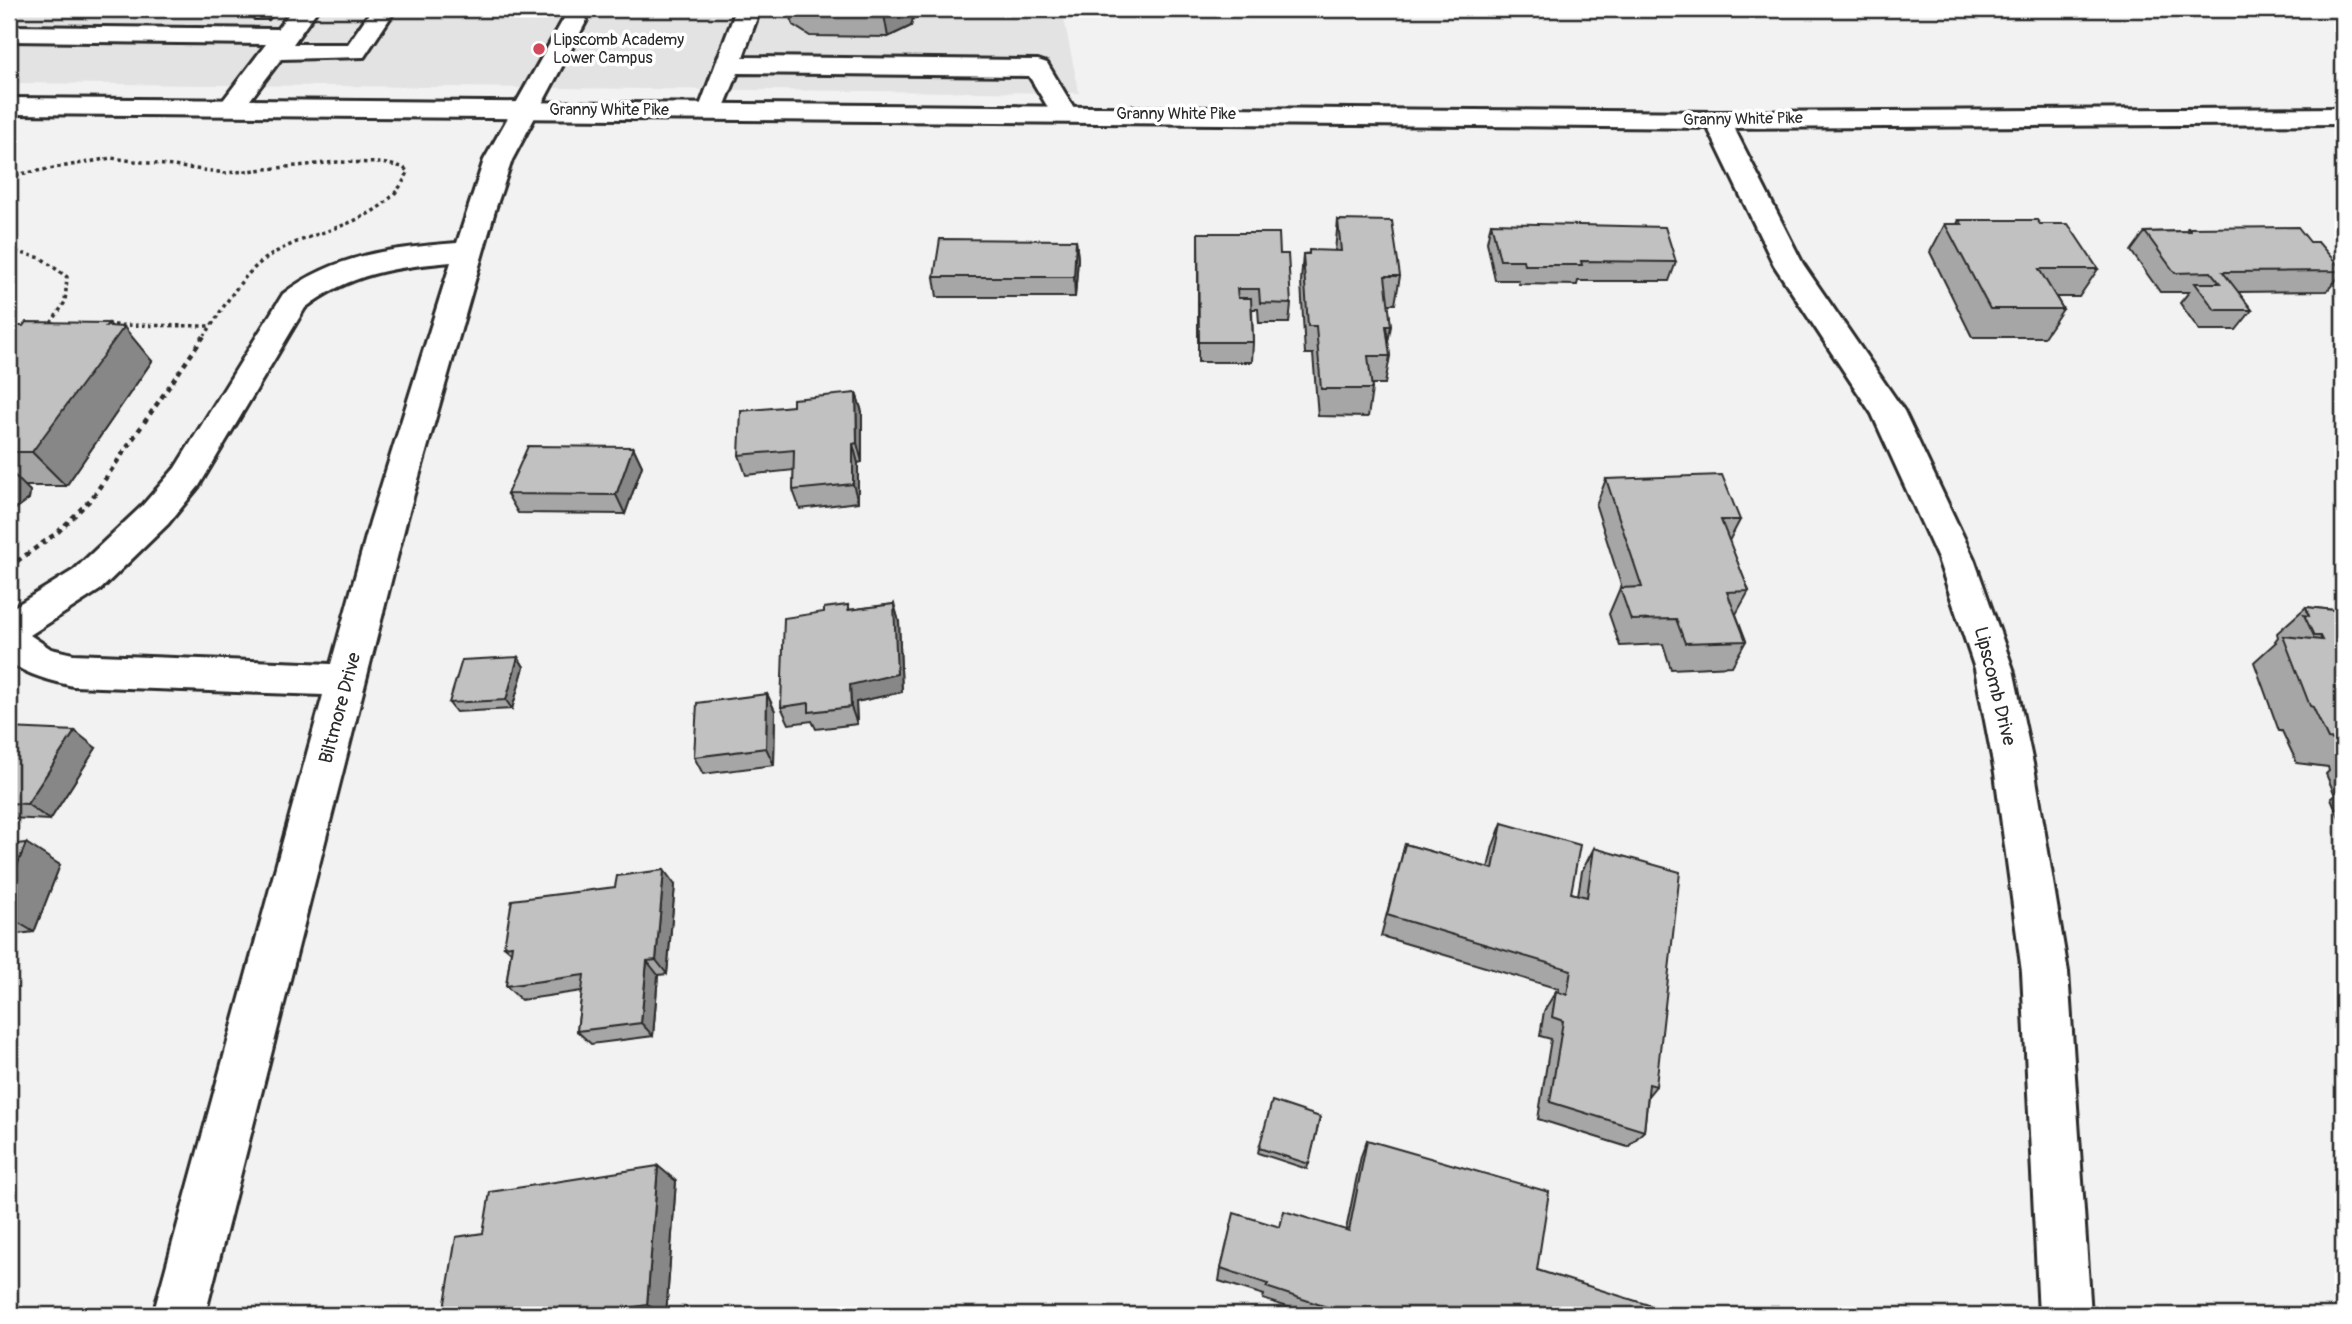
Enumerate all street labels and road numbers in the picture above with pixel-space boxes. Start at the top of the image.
street label: Granny White Pike [549,100,669,120]
street label: Granny White Pike [1116,104,1236,124]
street label: Granny White Pike [1683,108,1803,130]
street label: Lipscomb Drive [1969,624,2022,749]
street label: Biltmore Drive [314,649,366,766]

